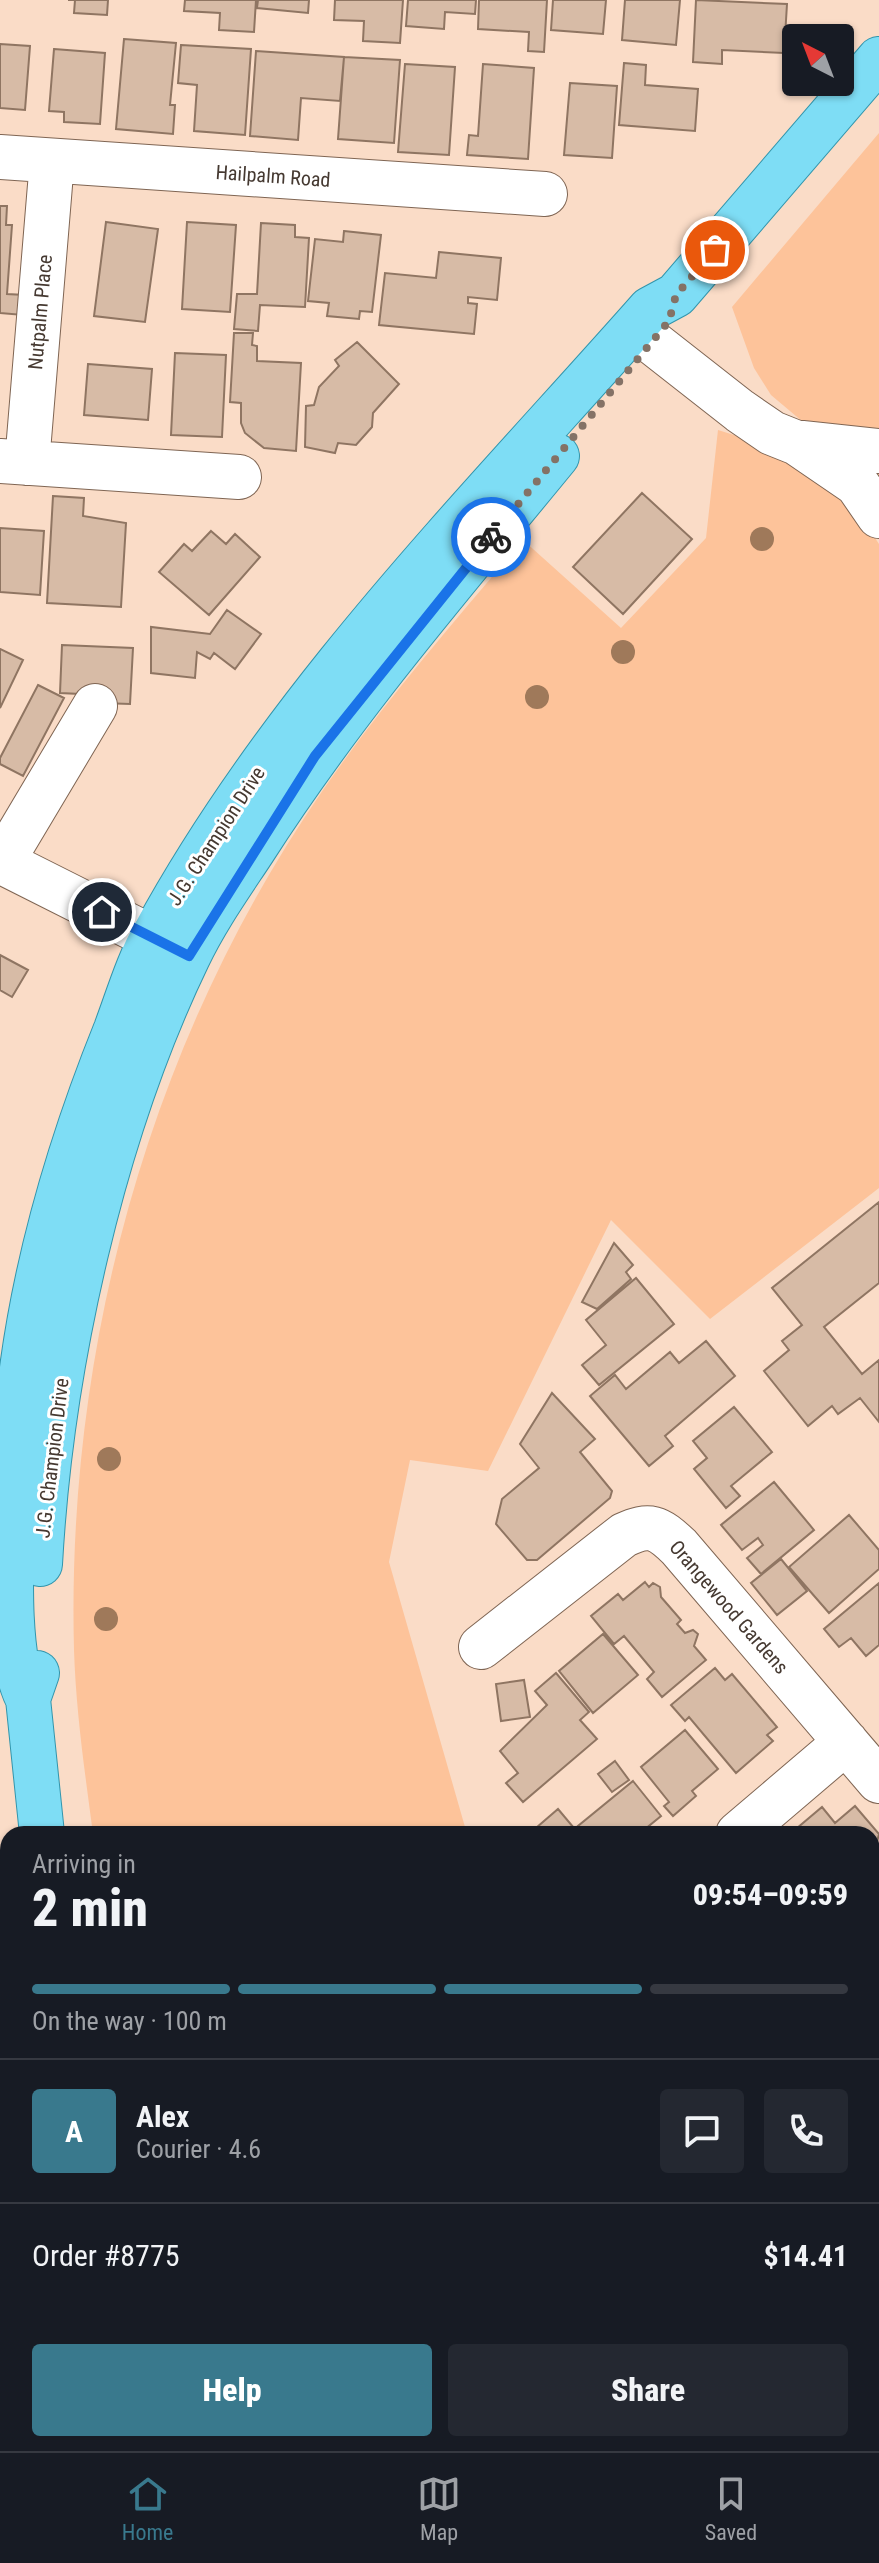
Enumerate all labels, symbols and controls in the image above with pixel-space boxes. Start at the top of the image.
north arrow [782,24,854,96]
map controls [782,24,854,96]
street label: Hailpalm Road [215,160,331,192]
pin [681,216,749,284]
icon: bag [693,228,737,272]
street label: Nutpalm Place [23,253,57,371]
courier [451,497,531,577]
icon: bike [469,515,513,559]
street label: J.G. Champion Drive [162,762,270,910]
pin [68,878,136,946]
icon: home [80,890,124,934]
street label: J.G. Champion Drive [30,1377,74,1539]
street label: Orangewood Gardens [664,1535,794,1679]
text: Arriving in [32,1849,136,1879]
text: 09:54–09:59 [693,1877,848,1912]
text: 2 min [32,1878,148,1939]
text: On the way · 100 m [32,2006,227,2036]
button: chat [660,2089,744,2173]
button: phone [764,2089,848,2173]
text: Alex [136,2099,189,2134]
text: A [65,2114,83,2149]
text: Courier · 4.6 [136,2134,261,2164]
text: Order #8775 [32,2238,180,2273]
text: $14.41 [763,2238,848,2273]
button: Help [32,2344,432,2436]
button: Share [448,2344,848,2436]
tab: Home [122,2472,173,2545]
tab: Map [417,2472,461,2545]
tab: Saved [705,2472,757,2545]

